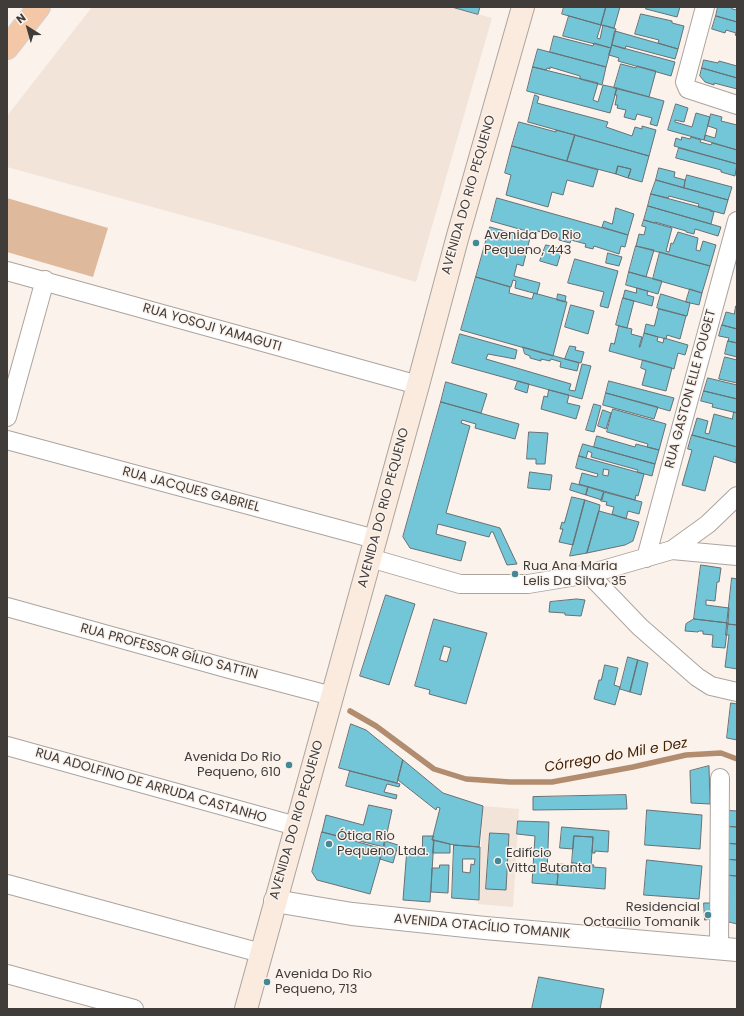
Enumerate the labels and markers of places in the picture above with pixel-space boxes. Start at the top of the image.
place label: Avenida Do Rio Pequeno, 443 [484,228,581,259]
marker: Avenida Do Rio Pequeno, 443 [471,238,481,248]
place label: Rua Ana Maria Lelis Da Silva, 35 [523,559,627,590]
marker: Rua Ana Maria Lelis Da Silva, 35 [510,569,520,579]
place label: Avenida Do Rio Pequeno, 610 [184,750,281,781]
marker: Avenida Do Rio Pequeno, 610 [284,760,294,770]
place label: Ótica Rio Pequeno Ltda. [337,829,429,860]
marker: Ótica Rio Pequeno Ltda. [324,839,334,849]
place label: Edifício Vitta Butanta [506,846,591,877]
marker: Edifício Vitta Butanta [493,856,503,866]
place label: Residencial Octacilio Tomanik [583,900,700,931]
marker: Residencial Octacilio Tomanik [703,910,713,920]
place label: Avenida Do Rio Pequeno, 713 [275,967,372,998]
marker: Avenida Do Rio Pequeno, 713 [262,977,272,987]

